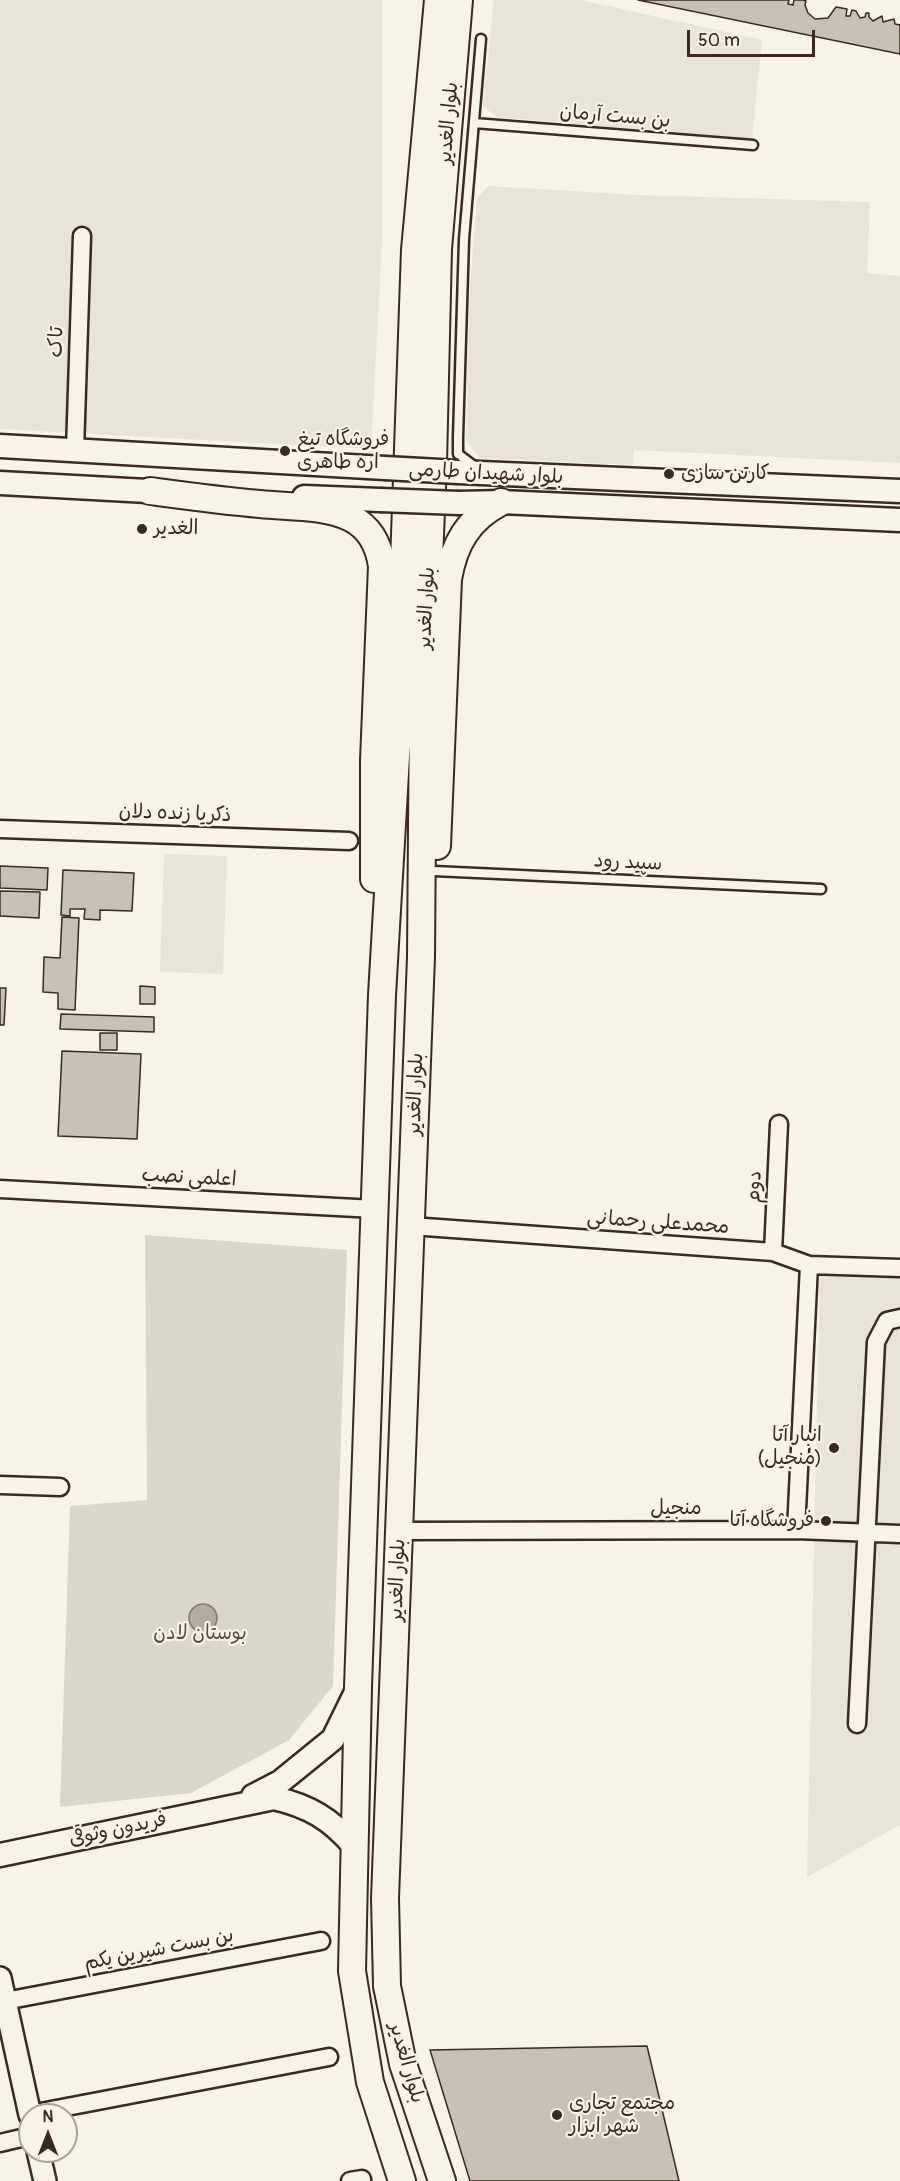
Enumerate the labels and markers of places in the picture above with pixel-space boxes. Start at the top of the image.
place label: فروشگاه تیغ اره طاهری [297,428,389,475]
marker: فروشگاه تیغ اره طاهری [278,444,292,458]
place label: کارتن سازی [681,462,770,486]
marker: کارتن سازی [662,467,676,481]
place label: الغدیر [154,517,198,541]
marker: الغدیر [135,522,149,536]
place label: انبار آتا (منجیل) [757,1424,822,1471]
marker: انبار آتا (منجیل) [827,1441,841,1455]
place label: فروشگاه آتا [729,1509,814,1533]
marker: فروشگاه آتا [819,1514,833,1528]
place label: مجتمع تجاری شهر ابزار [569,2092,675,2139]
marker: مجتمع تجاری شهر ابزار [550,2108,564,2122]

